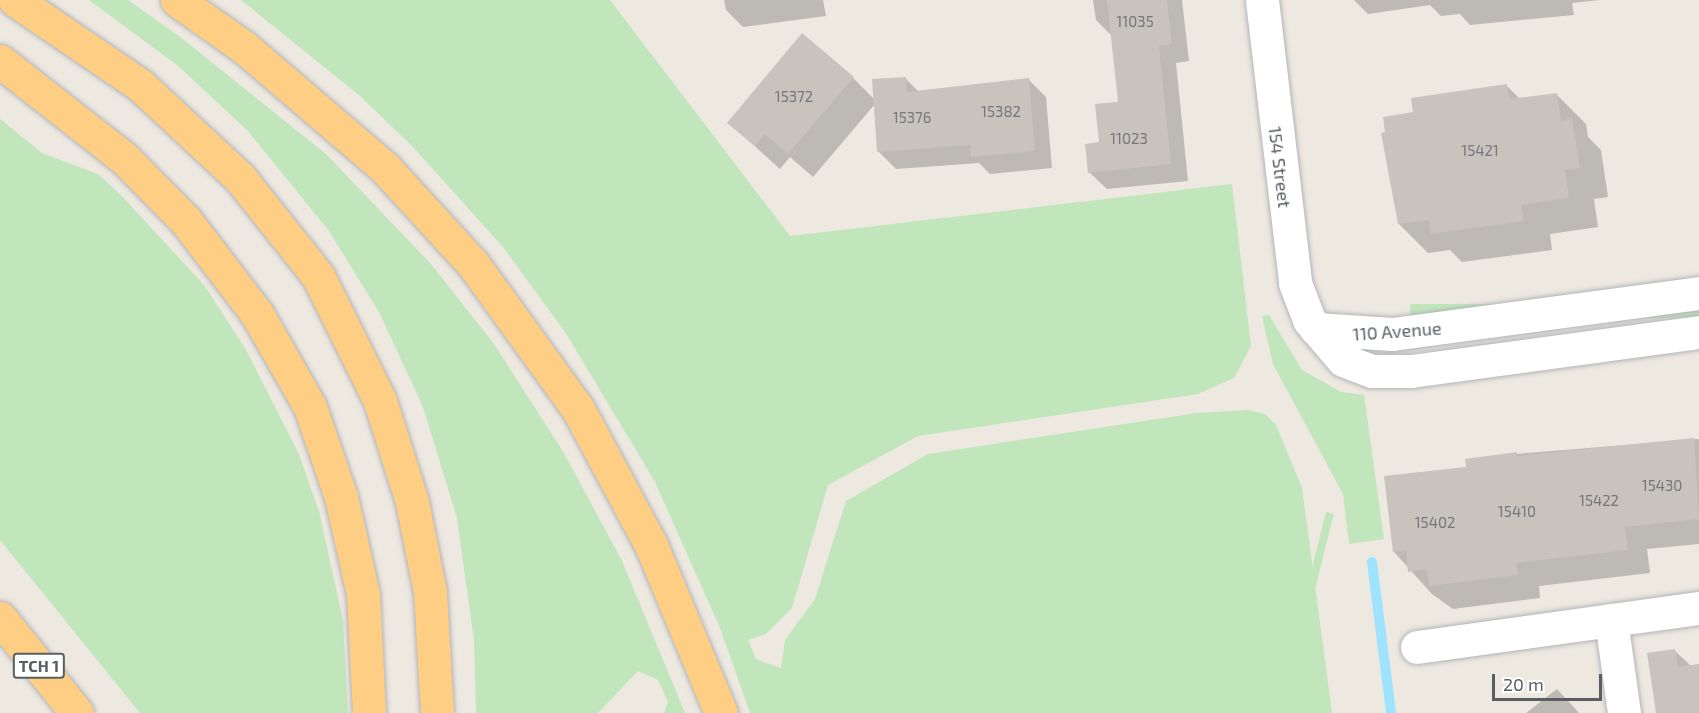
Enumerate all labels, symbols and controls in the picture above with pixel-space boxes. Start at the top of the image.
house number: 11035 [1116,13,1154,31]
house number: 15372 [775,88,813,106]
house number: 15382 [981,103,1021,121]
house number: 15376 [893,109,931,127]
street label: 154 Street [1264,125,1296,209]
house number: 11023 [1110,130,1148,148]
house number: 15421 [1461,142,1499,160]
street label: 110 Avenue [1352,317,1442,345]
house number: 15430 [1642,477,1682,495]
house number: 15422 [1579,492,1619,510]
house number: 15410 [1498,503,1536,521]
house number: 15402 [1415,514,1455,532]
road number: TCH 1 [12,653,66,679]
scale bar [1495,662,1604,700]
text: 20 m [1503,673,1544,695]

